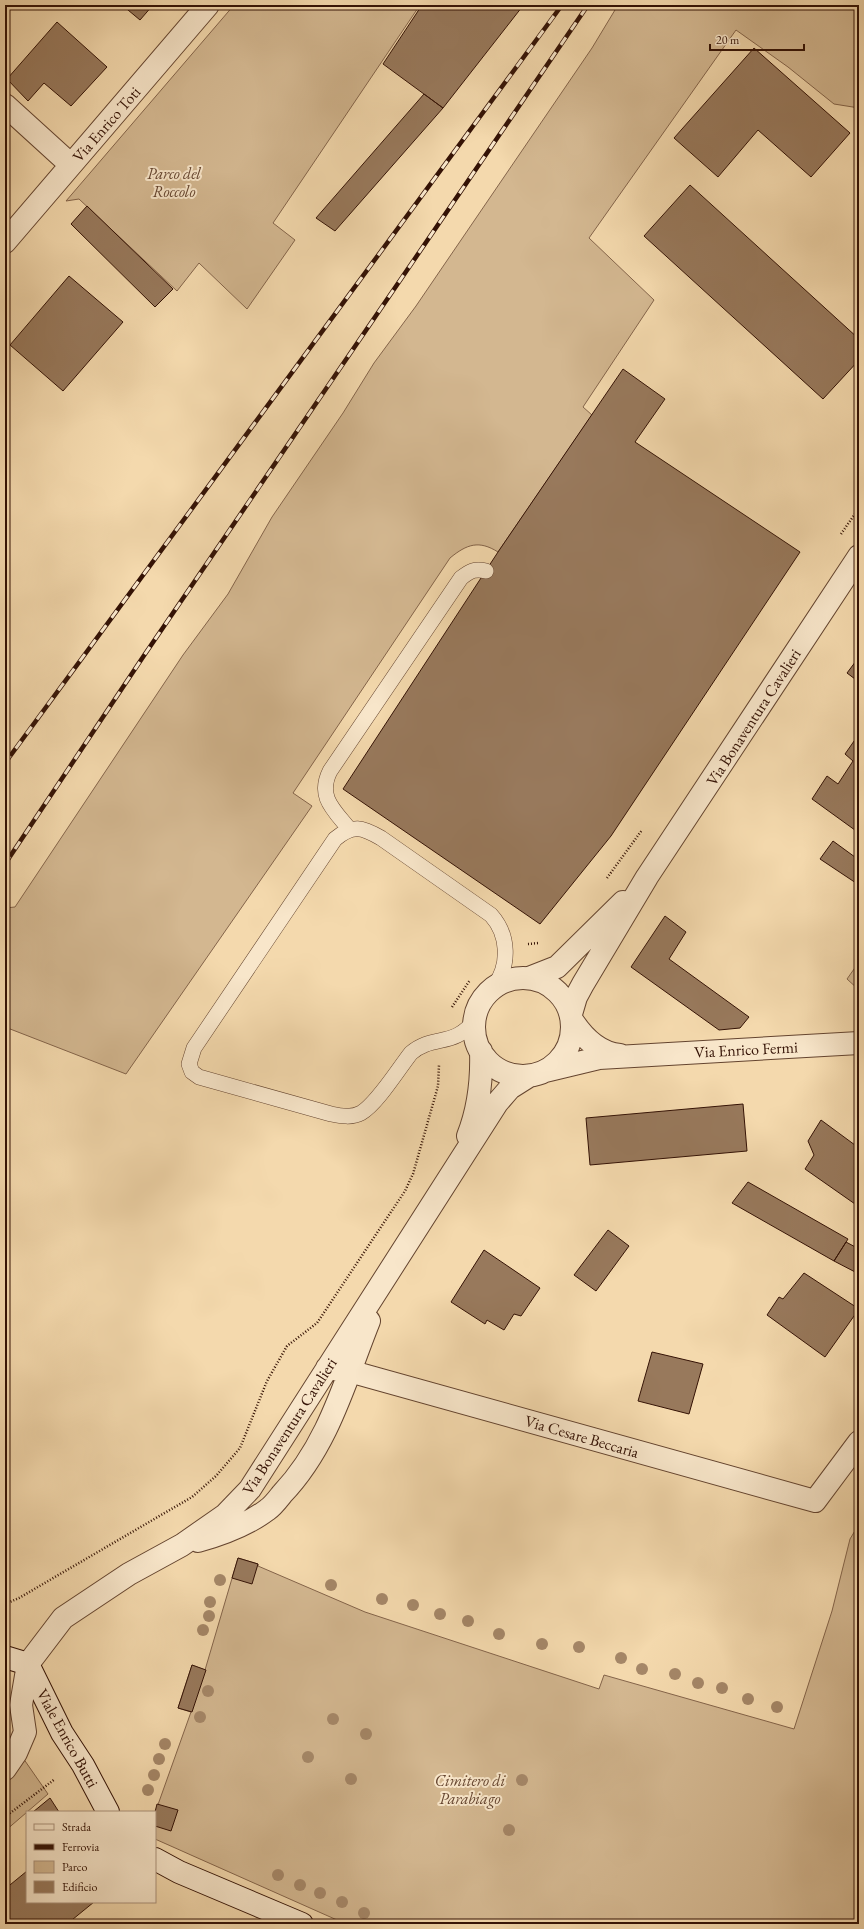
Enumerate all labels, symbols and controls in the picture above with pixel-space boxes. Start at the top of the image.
scale bar [710,26,804,52]
text: 20 m [716,32,740,48]
street label: Via Enrico Toti [68,82,145,167]
park label: Parco del Roccolo [147,163,201,202]
street label: Via Bonaventura Cavalieri [701,645,806,790]
street label: Via Enrico Fermi [694,1036,798,1063]
street label: Via Bonaventura Cavalieri [237,1354,342,1499]
street label: Via Cesare Beccaria [522,1410,642,1463]
street label: Viale Enrico Butti [32,1685,103,1791]
park label: Cimitero di Parabiago [435,1770,506,1809]
legend [26,1811,156,1903]
text: Strada [62,1819,91,1835]
text: Ferrovia [62,1839,99,1855]
text: Parco [62,1859,87,1875]
text: Edificio [62,1879,98,1895]

